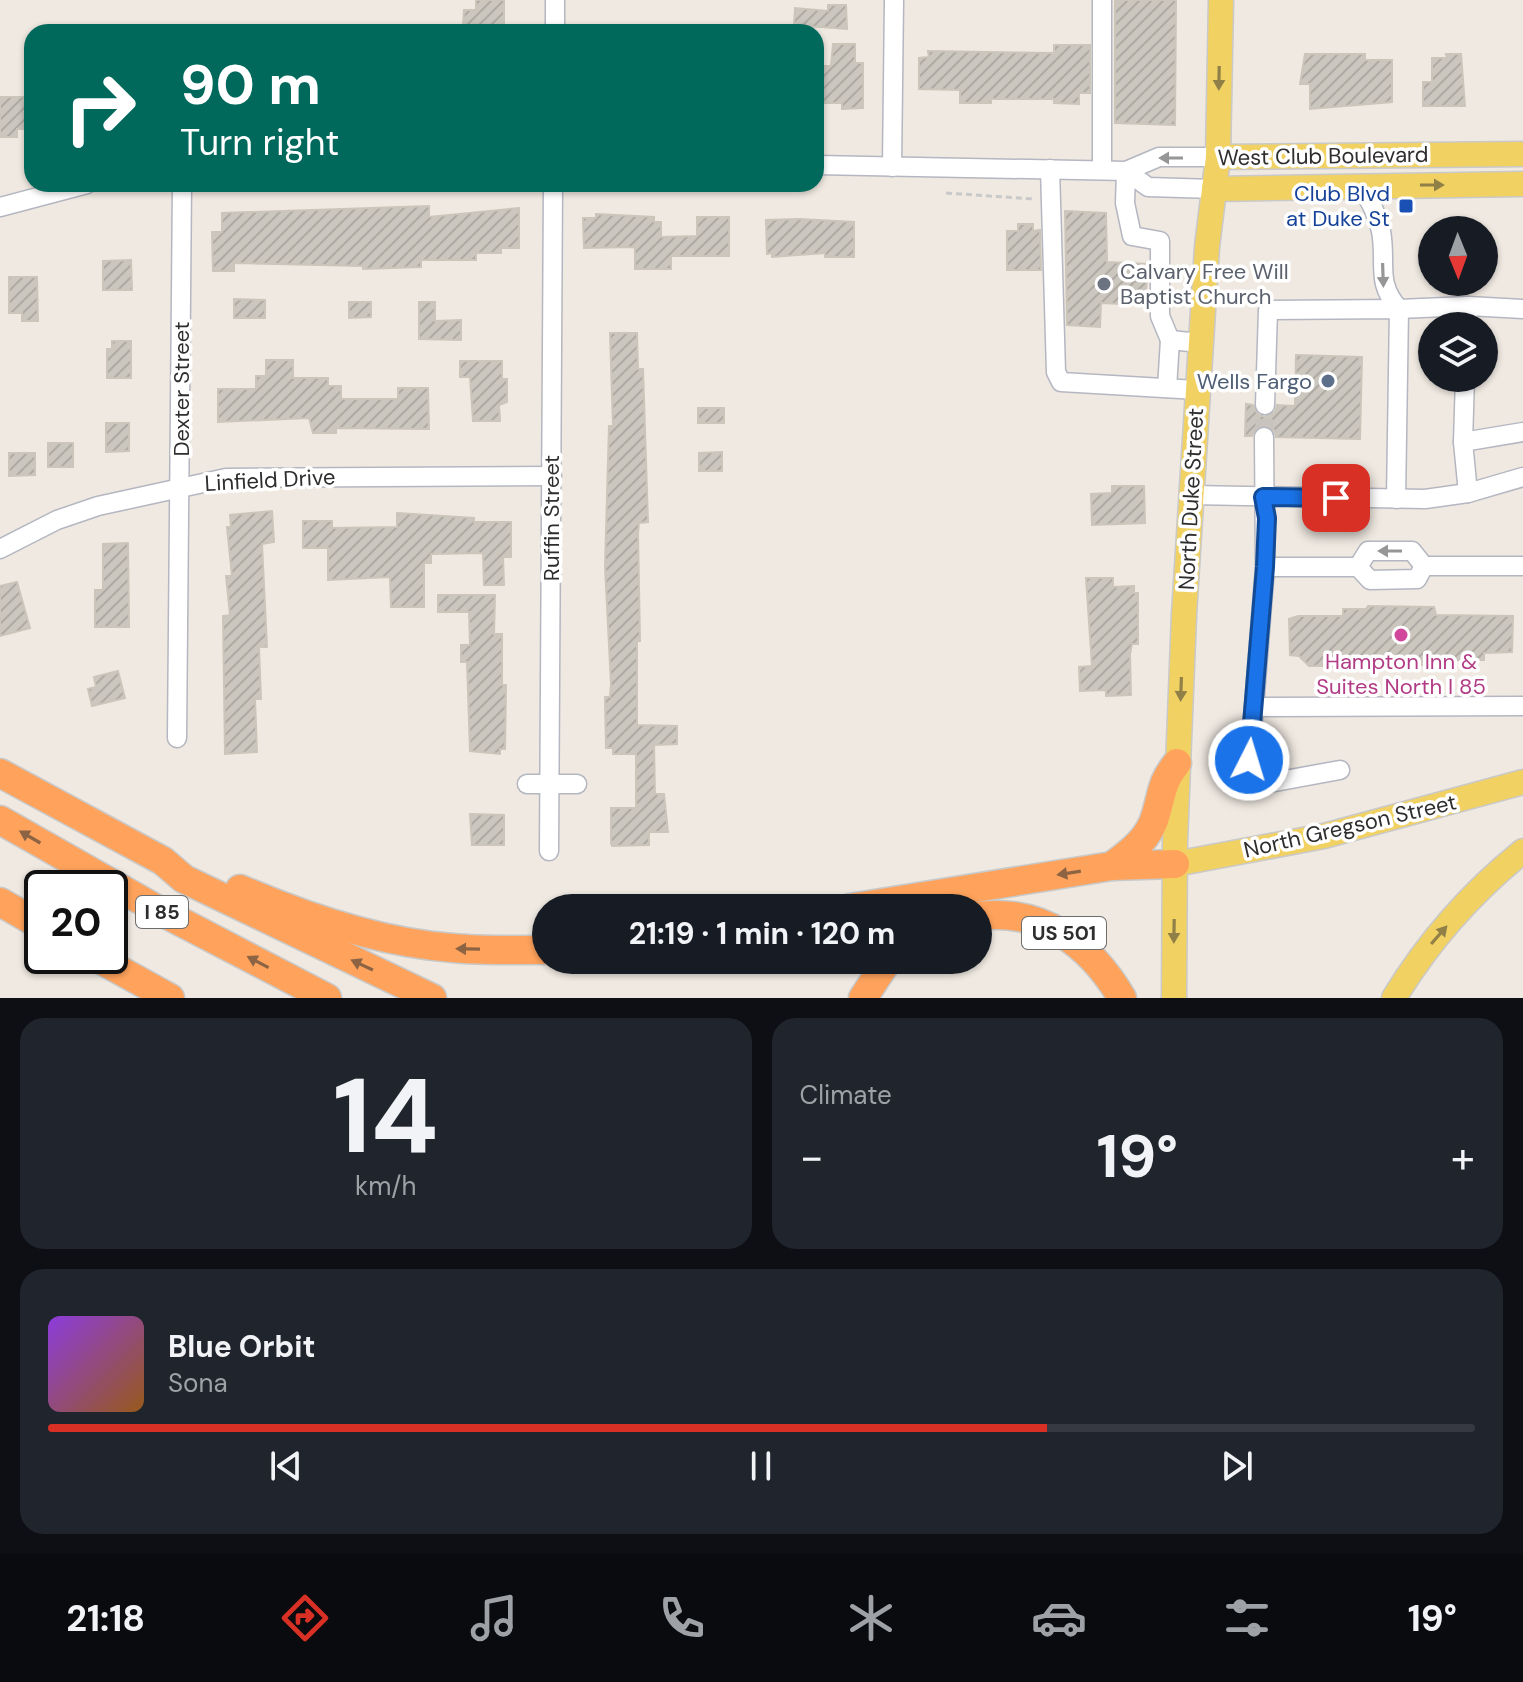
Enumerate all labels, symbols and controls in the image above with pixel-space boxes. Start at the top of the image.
text: 90 m [180,48,321,121]
icon: right [48,56,152,160]
one-way arrow [1213,66,1225,91]
text: Turn right [180,119,339,166]
street label: West Club Boulevard [1217,140,1429,172]
one-way arrow [1158,152,1183,164]
place label: Club Blvd at Duke St [1286,179,1390,233]
one-way arrow [1420,179,1445,191]
marker: Club Blvd at Duke St [1397,197,1415,215]
north arrow [1418,216,1498,296]
map controls [1418,216,1498,392]
place label: Calvary Free Will Baptist Church [1120,257,1289,311]
one-way arrow [1377,263,1390,288]
marker: Calvary Free Will Baptist Church [1095,275,1113,293]
button: layers [1418,312,1498,392]
street label: Dexter Street [167,321,196,457]
place label: Wells Fargo [1197,367,1312,396]
marker: Wells Fargo [1319,372,1337,390]
street label: North Duke Street [1172,407,1210,591]
street label: Ruffin Street [537,455,566,581]
street label: Linfield Drive [204,462,336,498]
pin [1302,464,1370,532]
icon: arrive [1314,476,1358,520]
one-way arrow [1377,545,1402,557]
marker: Hampton Inn & Suites North I 85 [1392,626,1410,644]
place label: Hampton Inn & Suites North I 85 [1316,647,1486,701]
one-way arrow [1174,677,1187,702]
position arrow [1207,718,1291,802]
street label: North Gregson Street [1241,787,1459,865]
one-way arrow [19,830,41,844]
one-way arrow [1057,867,1082,879]
speed limit sign: 20 [24,870,128,974]
road number: I 85 [136,896,188,928]
text: 21:19 · 1 min · 120 m [629,914,895,953]
road number: US 501 [1022,917,1106,949]
one-way arrow [1168,919,1180,944]
one-way arrow [1430,925,1447,945]
one-way arrow [455,942,480,955]
one-way arrow [246,955,269,969]
one-way arrow [350,958,373,972]
text: 14 [333,1049,438,1184]
text: Climate [800,1078,892,1112]
text: 19° [1096,1117,1178,1196]
text: − [800,1128,824,1186]
text: + [1451,1128,1475,1186]
text: km/h [355,1169,416,1203]
text: Blue Orbit [168,1327,315,1366]
text: Sona [168,1366,228,1400]
icon: previous [264,1444,308,1488]
icon: pause [739,1444,783,1488]
icon: next [1215,1444,1259,1488]
icon: directions [277,1590,333,1646]
icon: music [466,1590,522,1646]
icon: phone [654,1590,710,1646]
icon: climate [843,1590,899,1646]
icon: car [1031,1590,1087,1646]
icon: filters [1219,1590,1275,1646]
text: 21:18 [66,1595,145,1642]
text: 19° [1408,1595,1457,1642]

